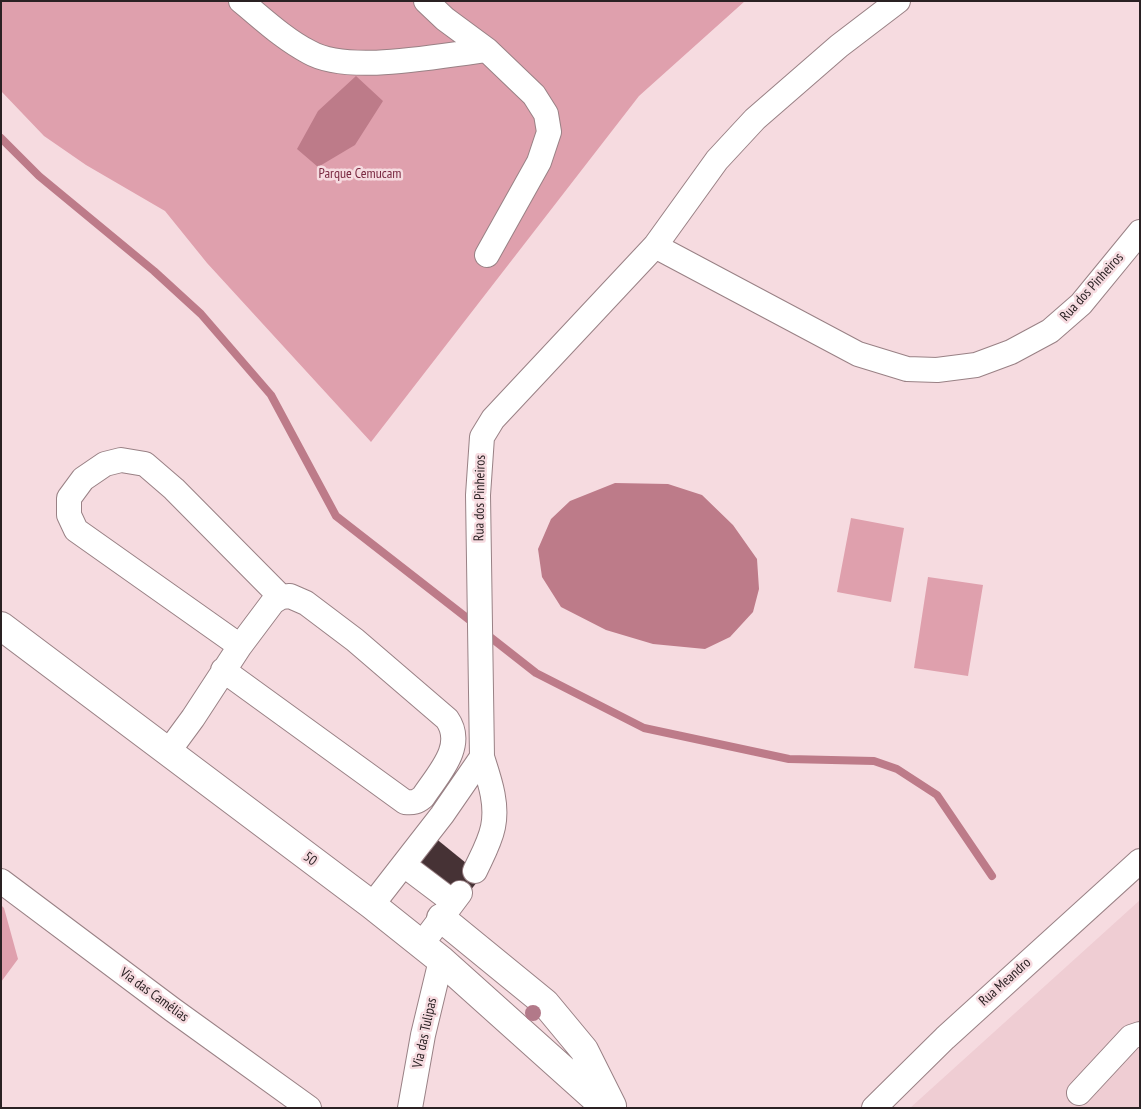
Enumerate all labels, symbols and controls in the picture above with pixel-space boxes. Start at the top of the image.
park label: Parque Cemucam [319,166,401,182]
street label: Rua dos Pinheiros [1057,249,1127,325]
street label: Rua dos Pinheiros [471,455,489,541]
street label: 50 [300,849,320,869]
street label: Rua Meandro [976,954,1034,1010]
street label: Via das Camélias [116,964,192,1026]
street label: Via das Tulipas [409,996,441,1070]

